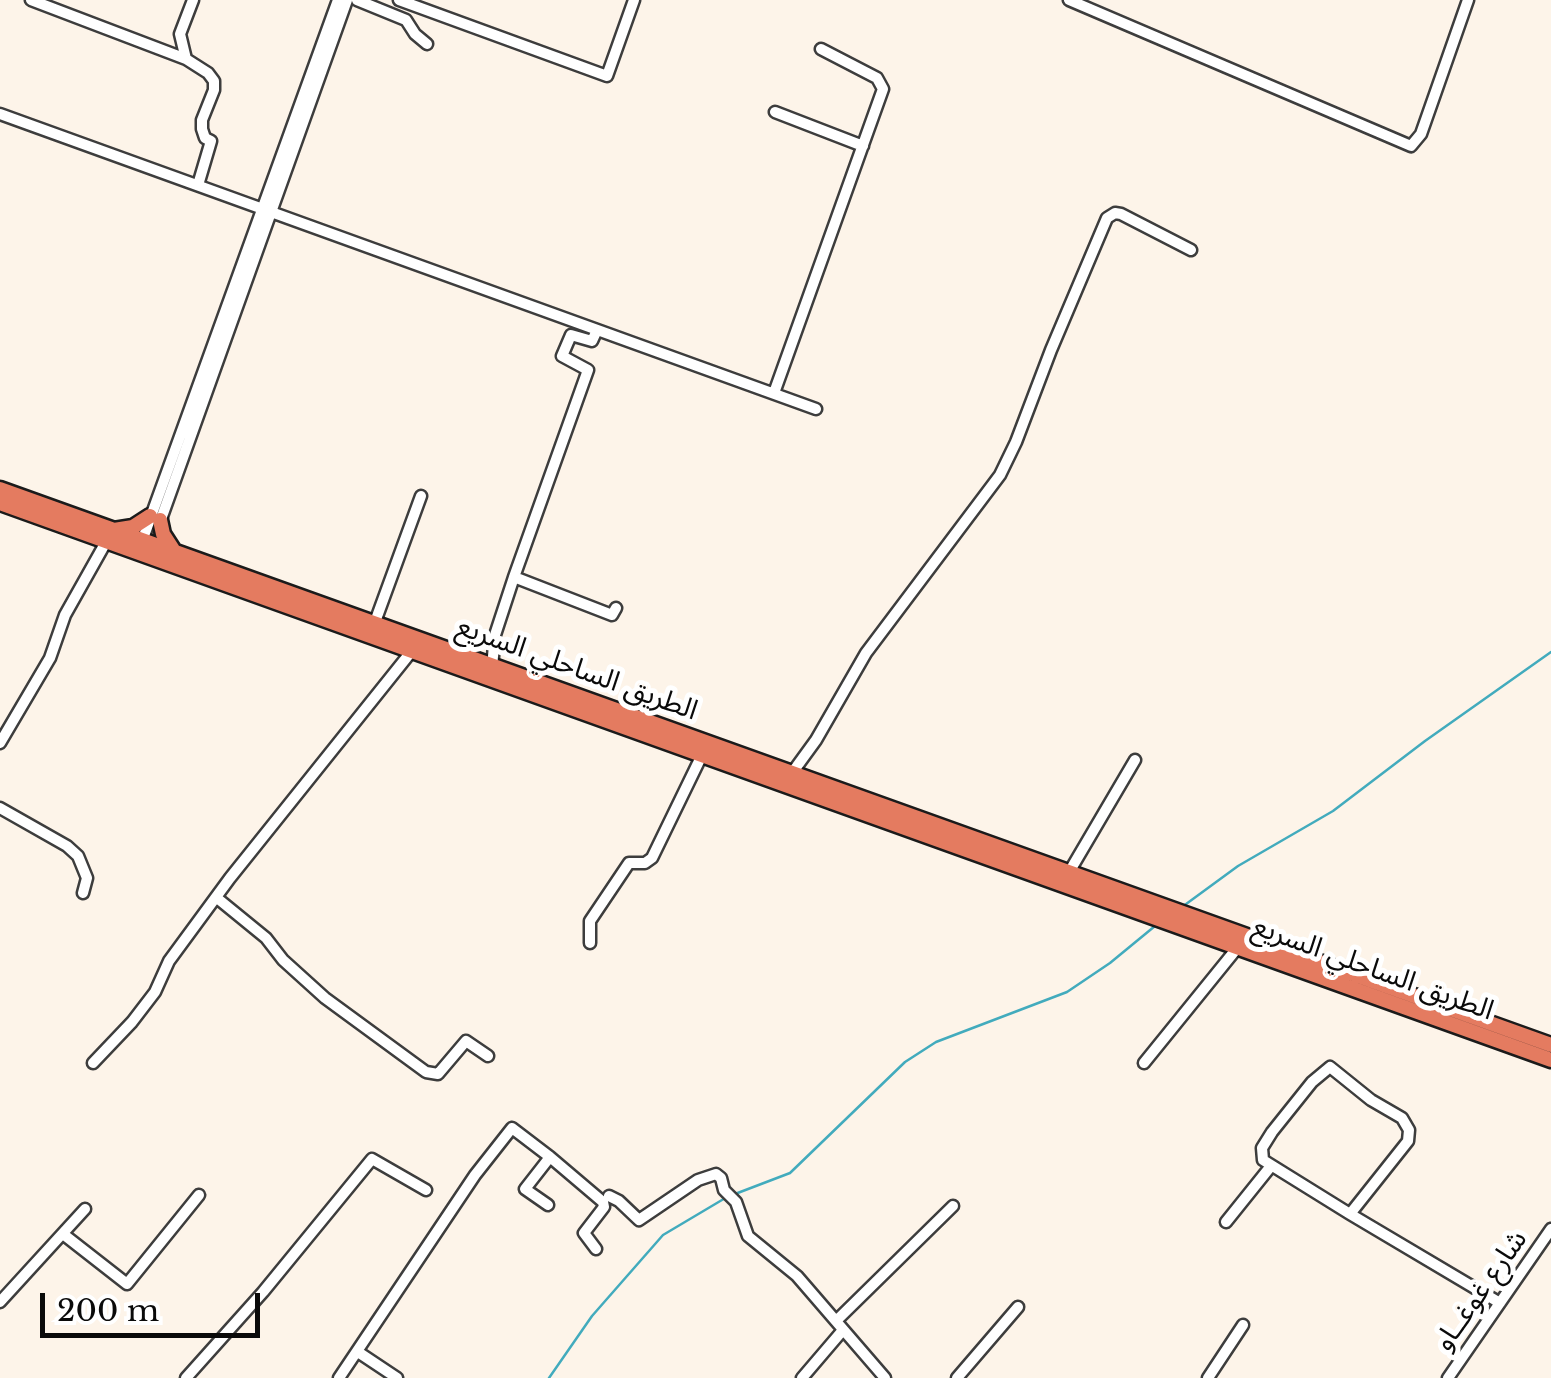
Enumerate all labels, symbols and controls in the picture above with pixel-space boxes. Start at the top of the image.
street label: الطريق الساحلي السريع [452,610,702,728]
street label: الطريق الساحلي السريع [1248,910,1498,1028]
street label: شارع غوغــاو [1427,1224,1535,1358]
scale bar [45,1273,265,1335]
text: 200 m [57,1292,159,1329]

